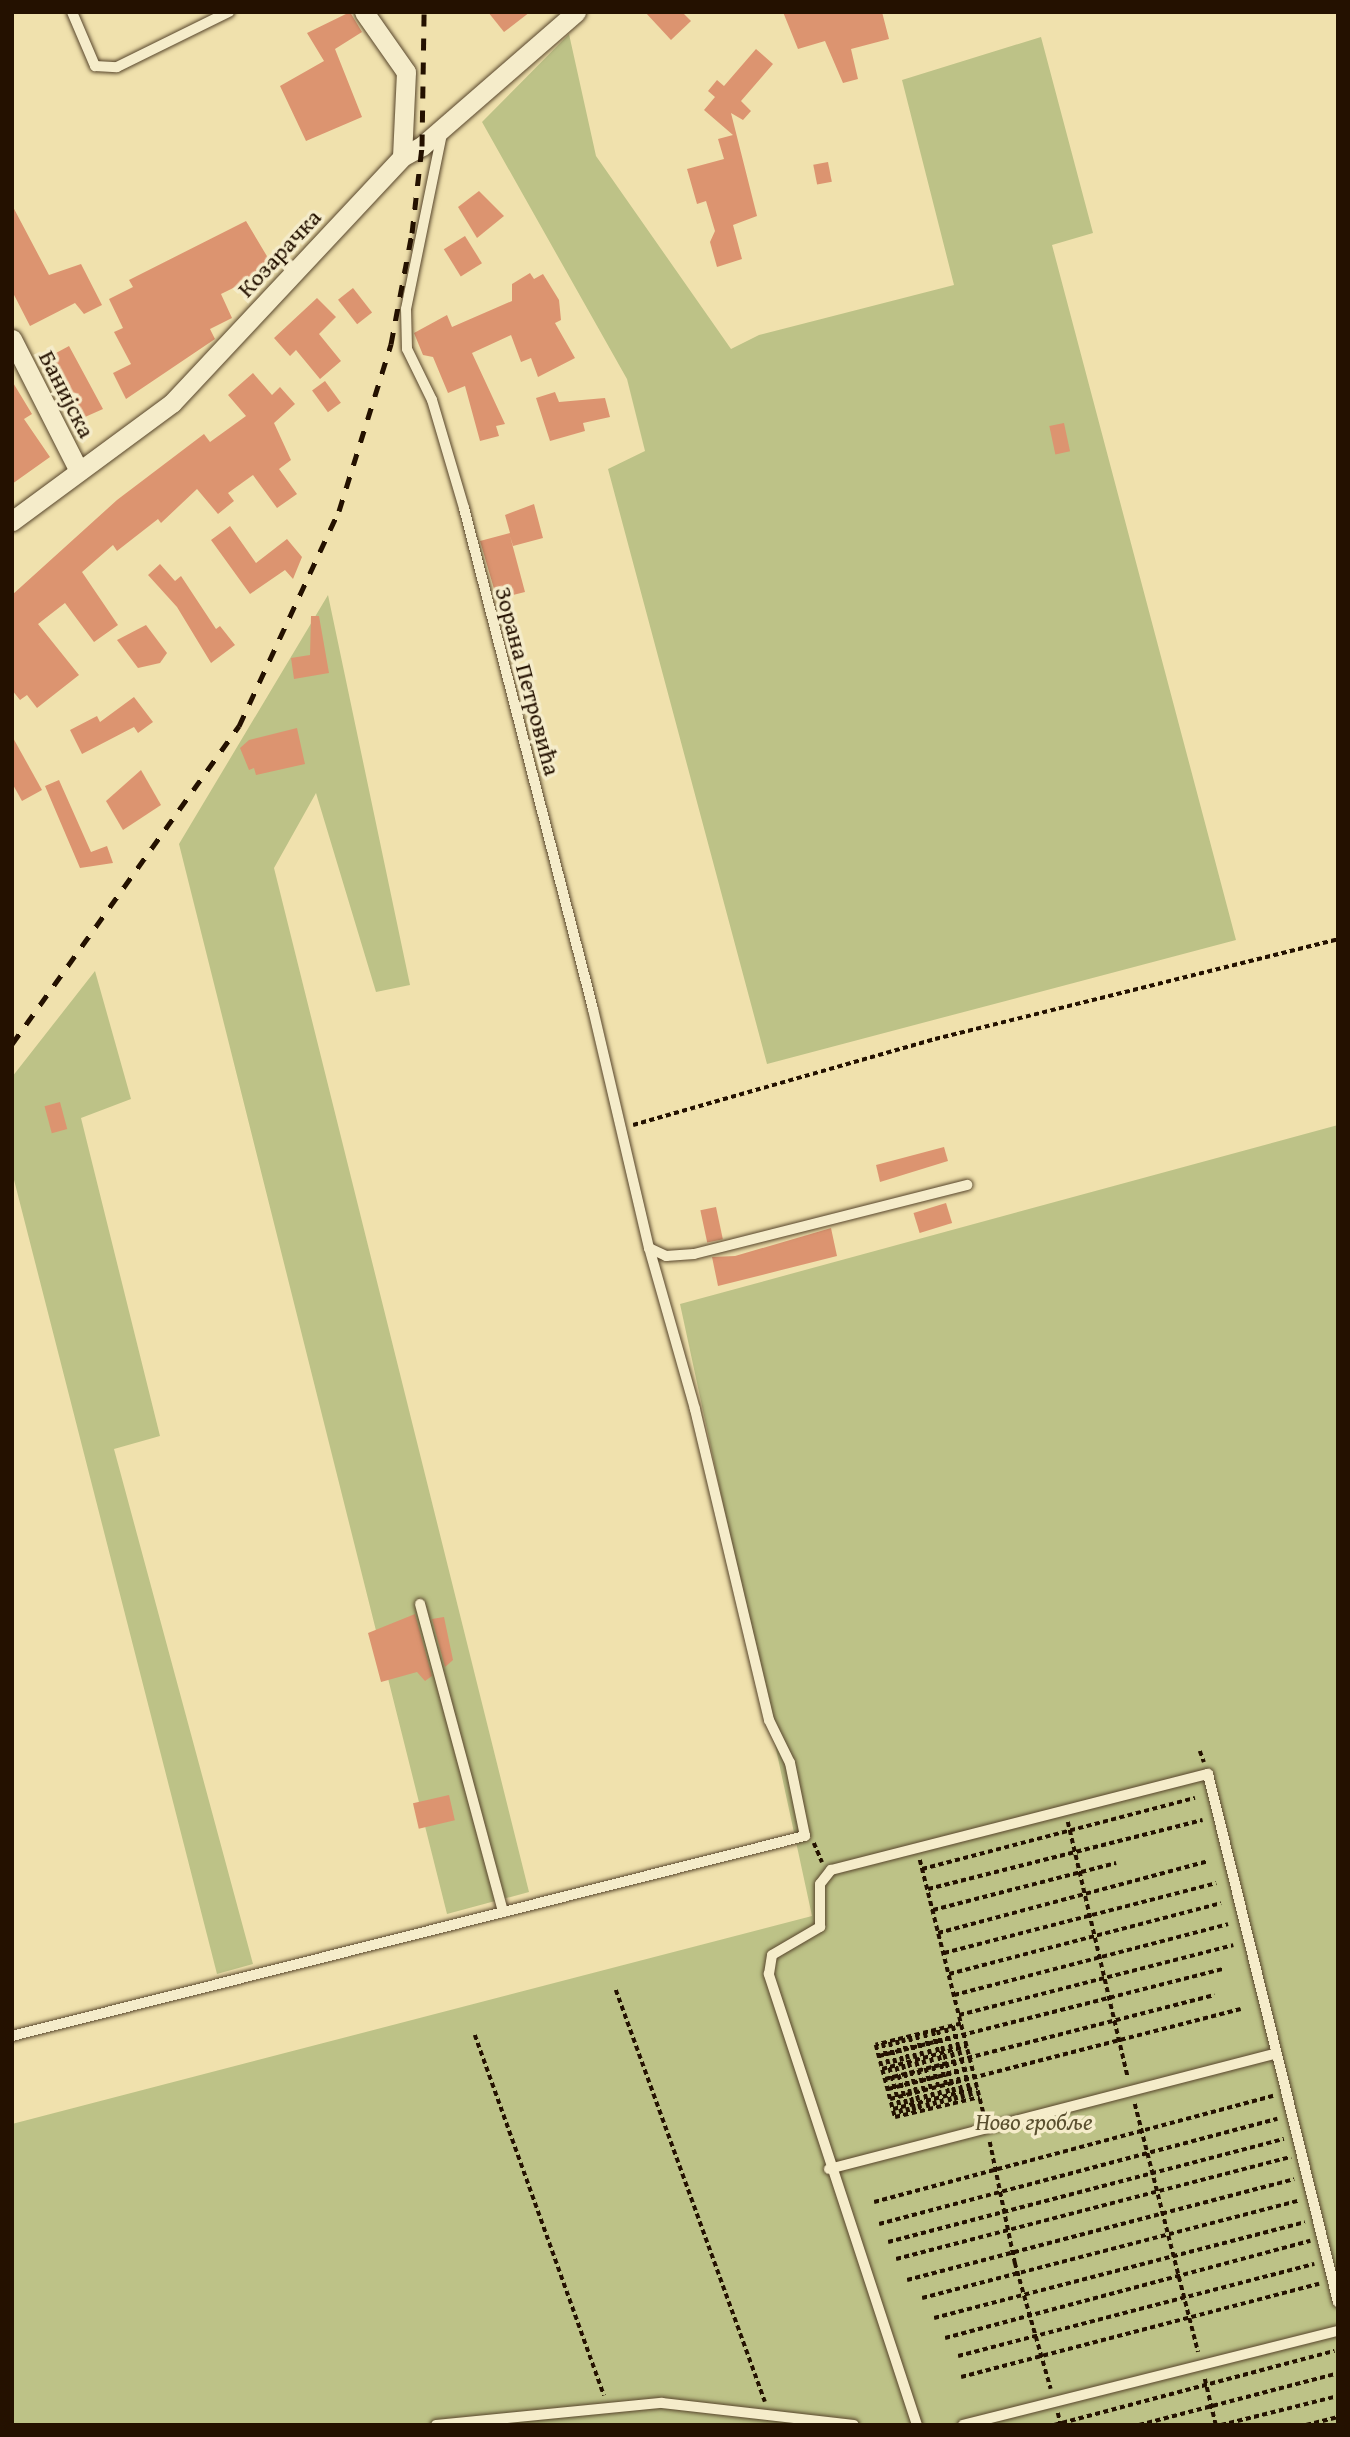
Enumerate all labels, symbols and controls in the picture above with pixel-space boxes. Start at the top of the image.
street label: Козарачка [231,203,327,303]
street label: Банијска [33,345,101,443]
street label: Зорана Петровића [489,584,567,778]
park label: Ново гробље [975,2108,1093,2136]

